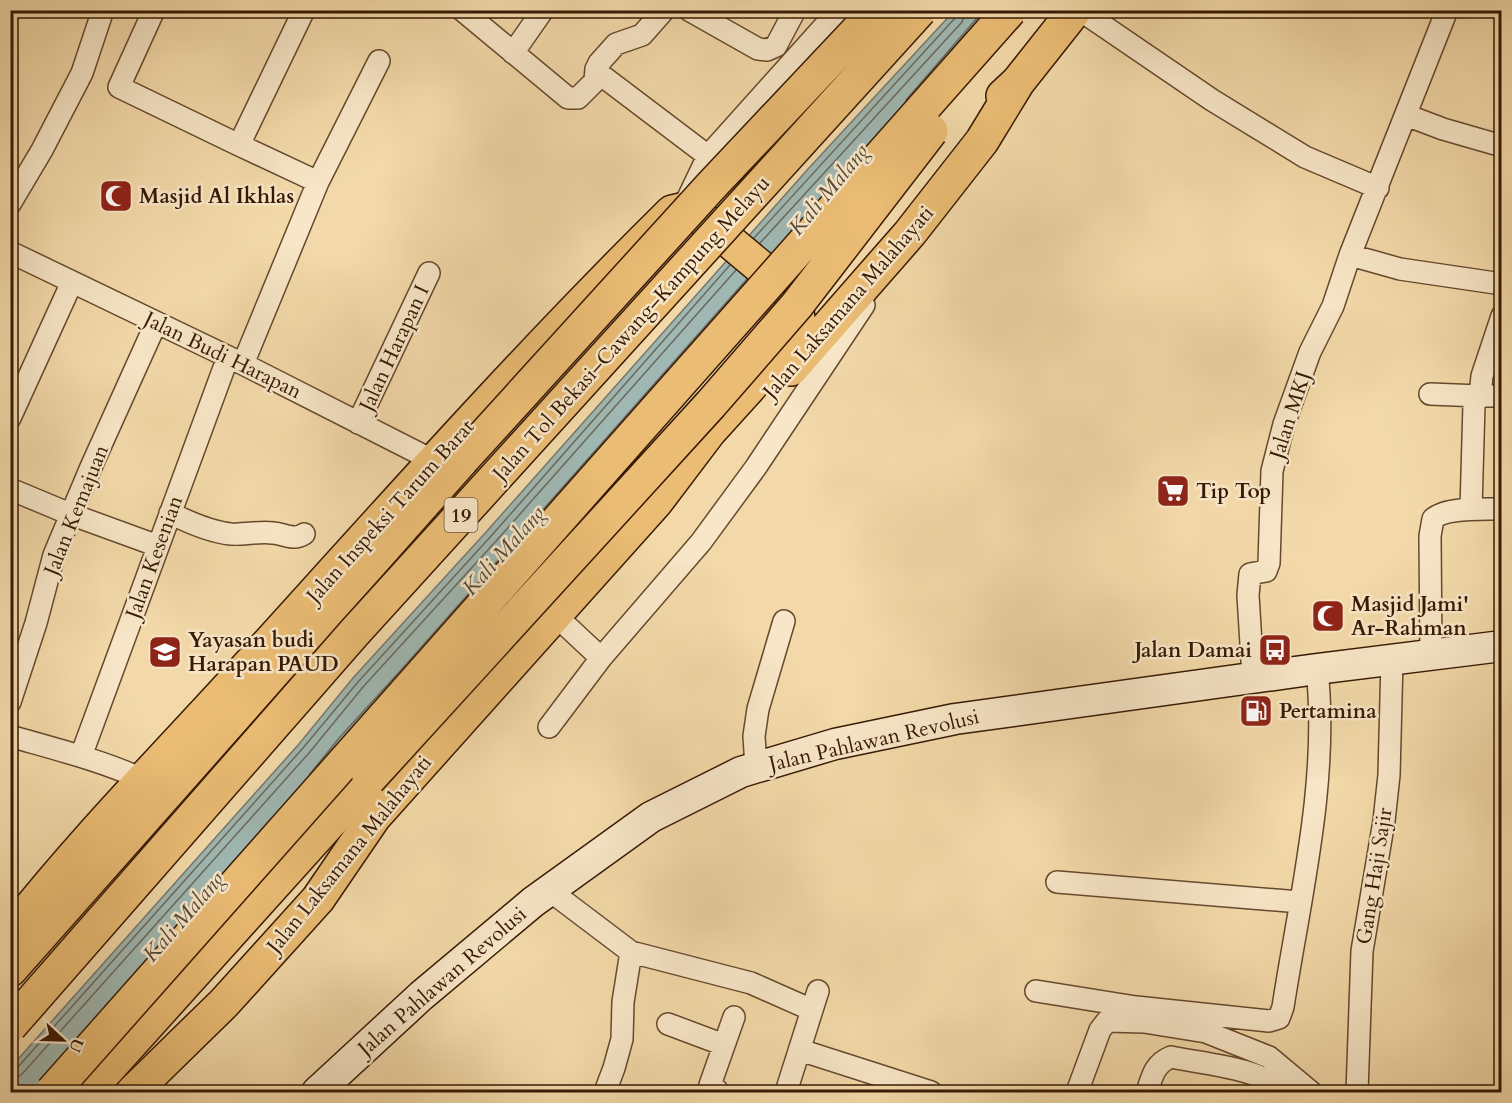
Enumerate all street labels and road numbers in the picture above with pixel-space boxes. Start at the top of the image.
street label: Jalan Tol Bekasi–Cawang–Kampung Melayu [484,169,777,490]
street label: Jalan Laksamana Malahayati [754,199,941,407]
street label: Jalan Harapan I [351,280,436,419]
street label: Jalan Budi Harapan [136,303,307,406]
street label: Jalan MKJ [1262,368,1318,466]
street label: Jalan Inspeksi Tarum Barat [298,413,481,612]
street label: Jalan Kemajuan [36,440,116,583]
street label: Jalan Kesenian [118,492,190,625]
road number: 19 [444,498,478,532]
street label: Jalan Pahlawan Revolusi [763,702,982,779]
street label: Jalan Laksamana Malahayati [258,749,439,962]
street label: Gang Haji Sajir [1349,805,1400,947]
street label: Jalan Pahlawan Revolusi [349,900,533,1065]

